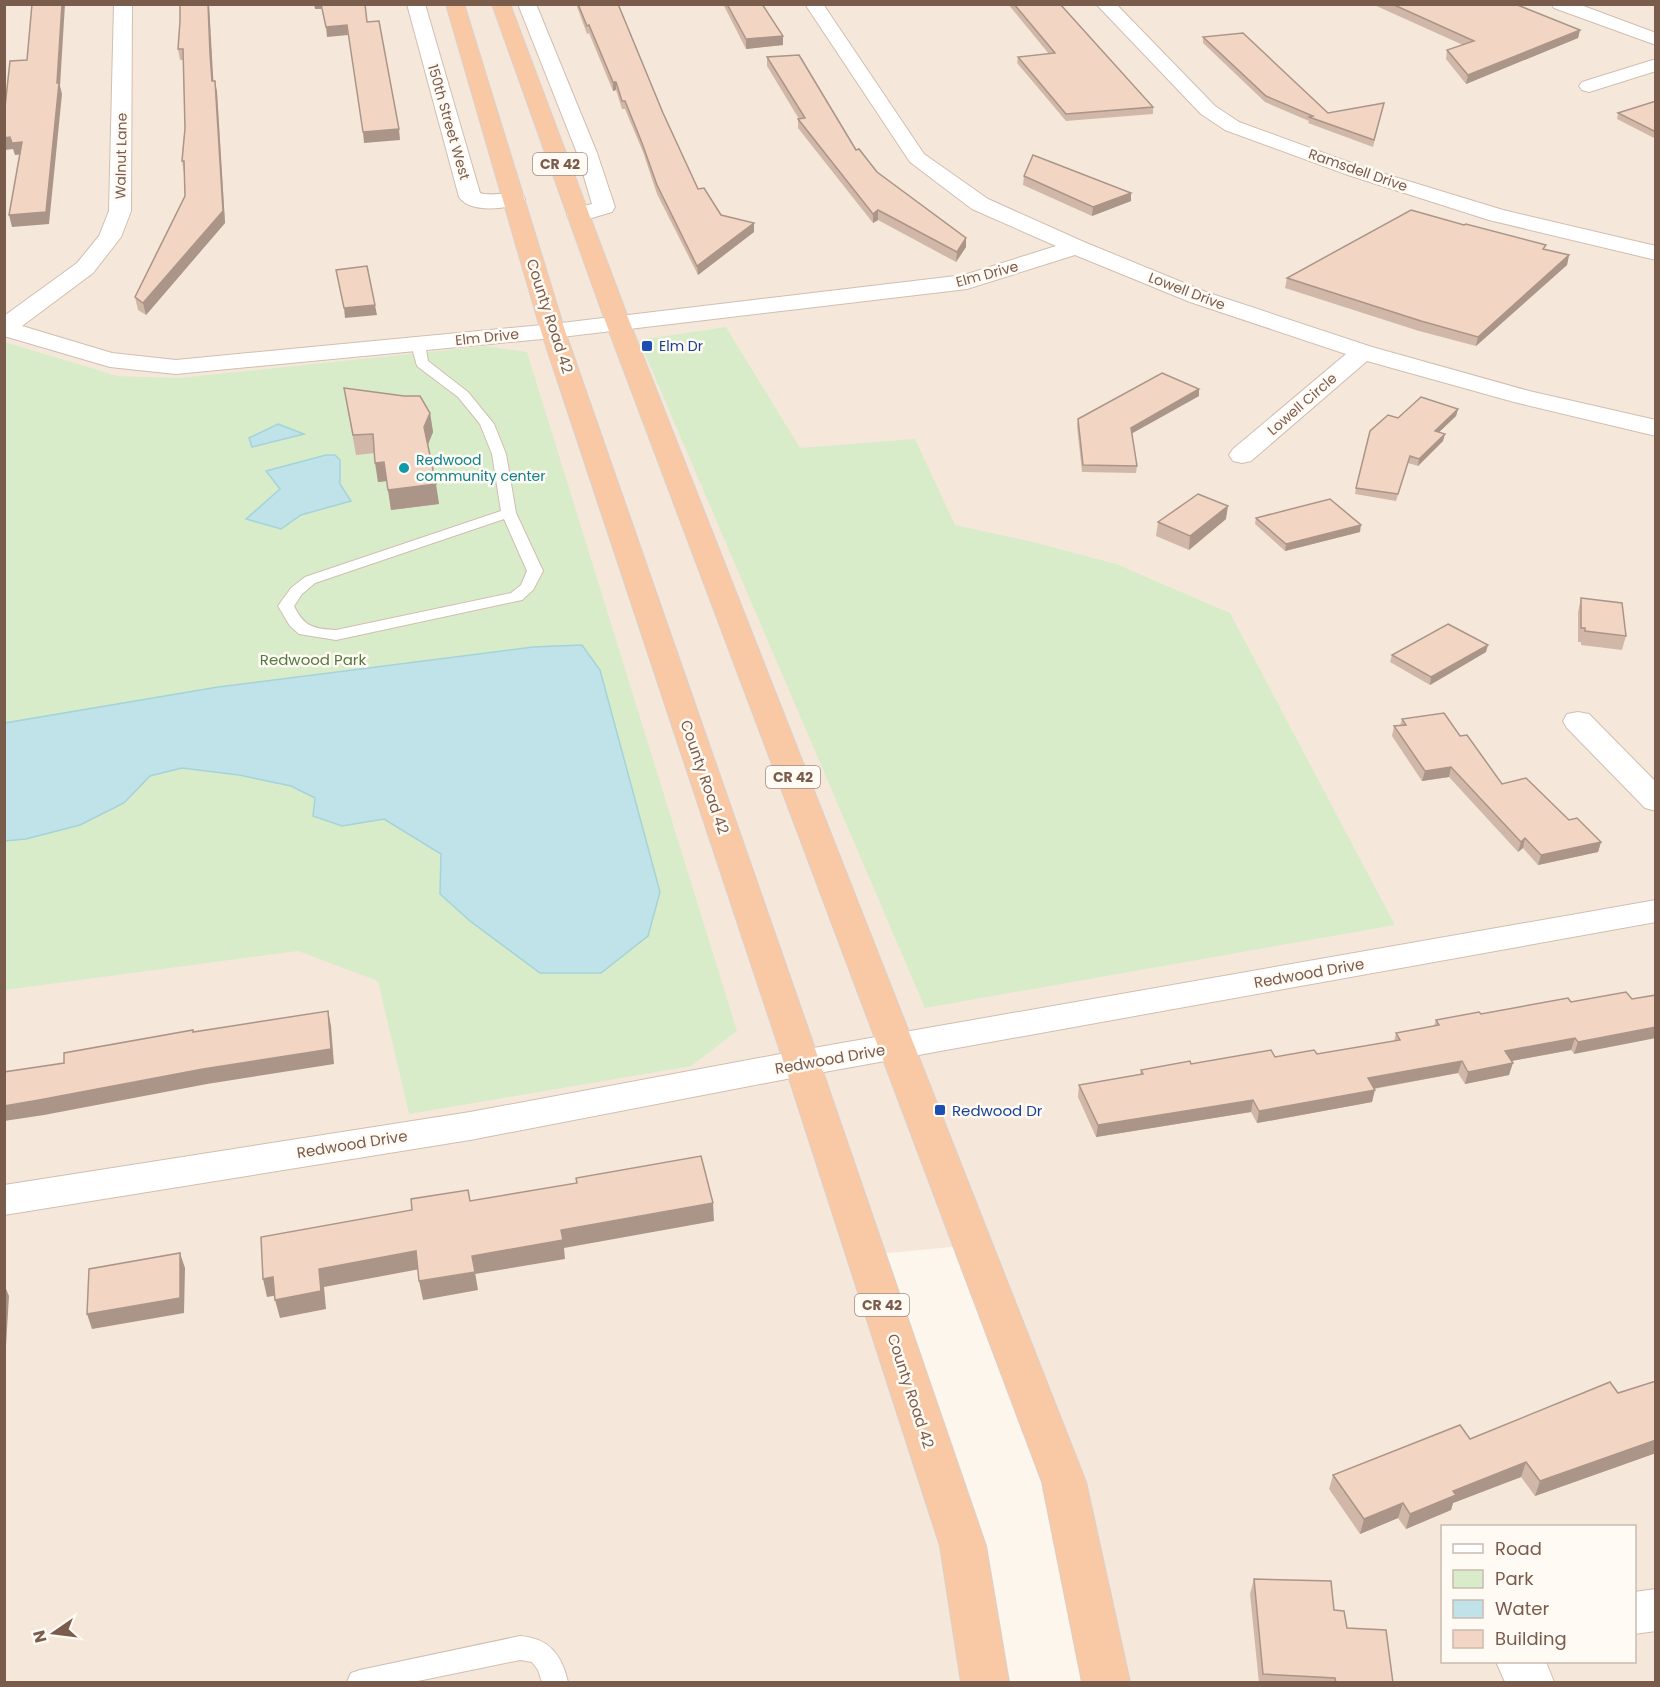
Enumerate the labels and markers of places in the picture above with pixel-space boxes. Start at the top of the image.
place label: Elm Dr [659,336,703,356]
marker: Elm Dr [640,339,654,353]
place label: Redwood community center [416,450,546,486]
marker: Redwood community center [397,461,411,475]
place label: Redwood Dr [952,1100,1043,1121]
marker: Redwood Dr [933,1103,947,1117]

